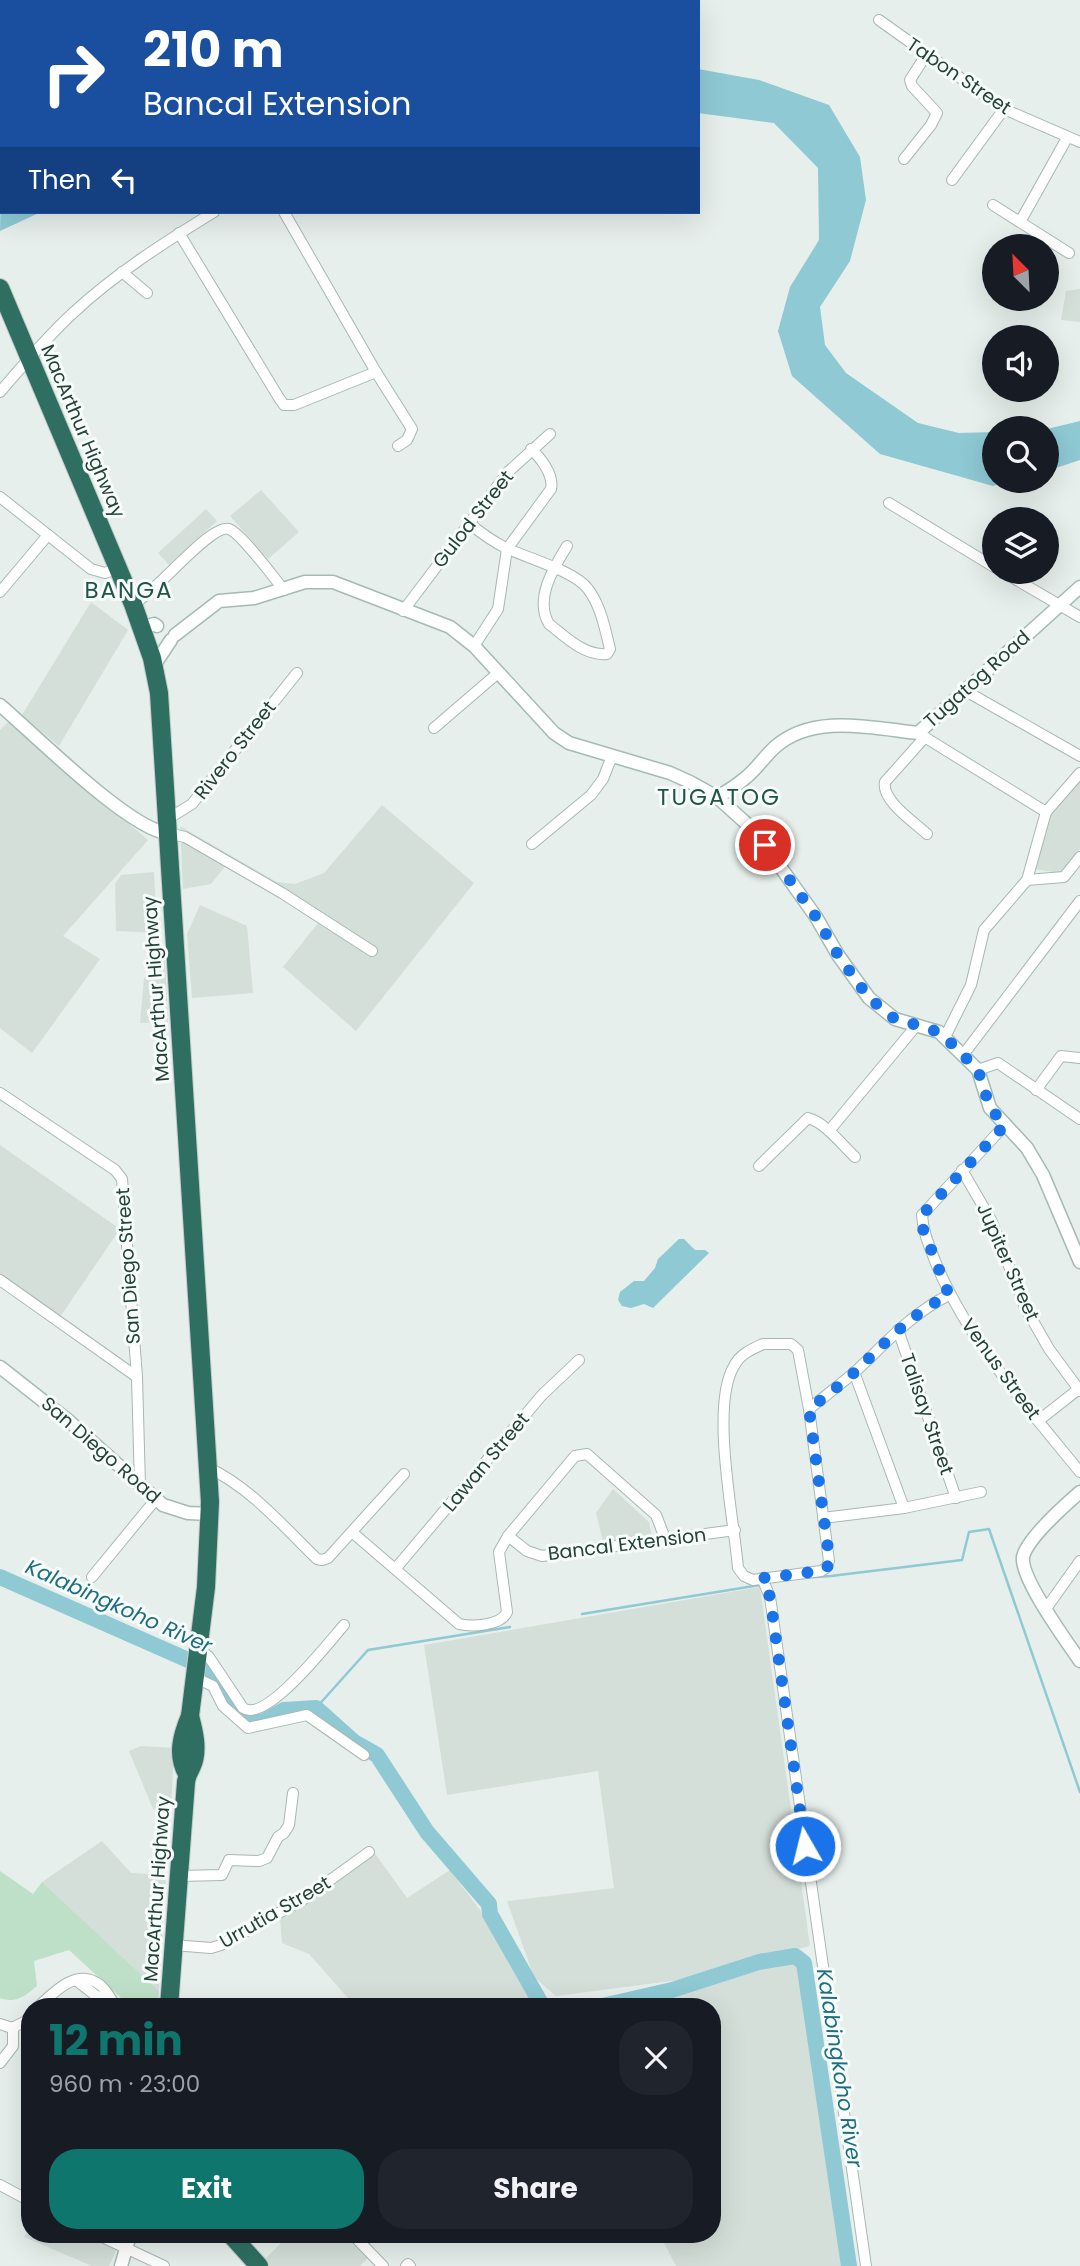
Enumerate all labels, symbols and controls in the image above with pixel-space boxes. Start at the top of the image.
text: 210 m [143,16,284,84]
icon: right [28,28,119,119]
street label: Tabon Street [901,31,1017,121]
text: Bancal Extension [143,81,411,126]
icon: left [105,161,143,199]
text: Then [28,162,91,198]
north arrow [982,234,1059,312]
map controls [982,234,1059,584]
button: sound [982,325,1059,402]
street label: MacArthur Highway [34,340,132,522]
button: search [982,416,1059,493]
street label: Gulod Street [426,464,520,574]
button: layers [982,507,1059,584]
district label: BANGA [84,574,174,606]
street label: Tugatog Road [918,624,1036,734]
street label: Rivero Street [188,695,282,805]
district label: TUGATOG [657,781,781,813]
pin [735,815,795,875]
icon: arrive [746,826,784,864]
street label: MacArthur Highway [136,895,176,1083]
street label: San Diego Street [109,1187,147,1345]
street label: Jupiter Street [970,1199,1046,1325]
street label: Venus Street [955,1313,1047,1425]
street label: Talisay Street [894,1350,960,1478]
street label: San Diego Road [35,1390,167,1510]
street label: Lawan Street [436,1406,536,1518]
street label: Bancal Extension [546,1521,708,1567]
water label: Kalabingkoho River [21,1552,218,1661]
street label: MacArthur Highway [137,1795,177,1983]
position arrow [768,1809,842,1883]
street label: Urrutia Street [214,1869,336,1955]
water label: Kalabingkoho River [810,1966,870,2171]
text: 12 min [49,2011,183,2070]
button: close [619,2021,693,2095]
text: 960 m · 23:00 [49,2068,200,2100]
button: Exit [49,2149,364,2229]
button: Share [378,2149,693,2229]

